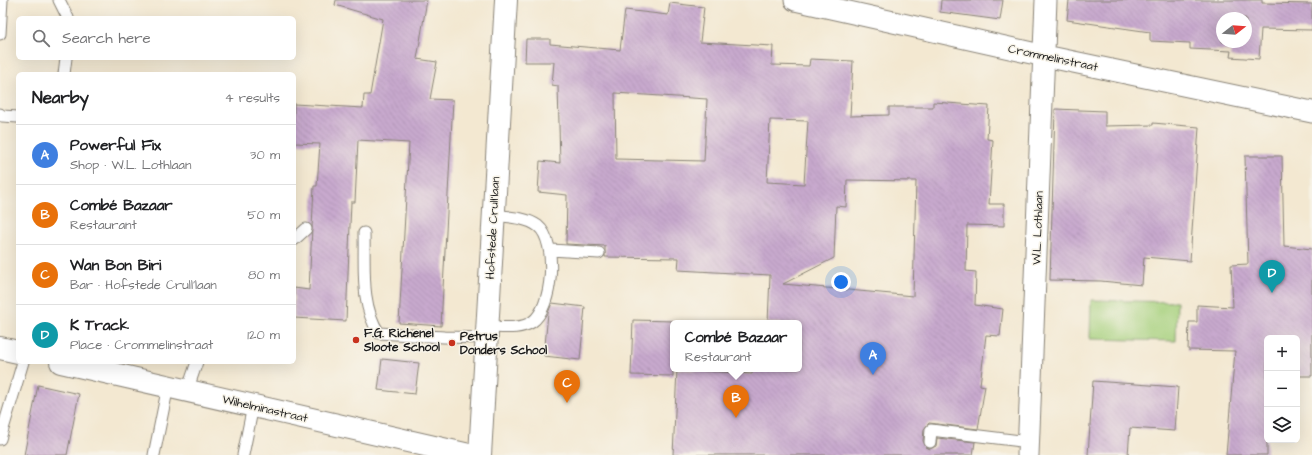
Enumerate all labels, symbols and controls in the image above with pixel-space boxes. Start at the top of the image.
north arrow [1216,12,1252,48]
search box [16,16,296,60]
icon: search [30,27,52,49]
text: Search here [62,28,151,49]
street label: Crommelinstraat [1007,40,1100,76]
text: Nearby [32,86,89,110]
text: 4 results [225,89,280,107]
text: Powerful Fix [70,135,161,156]
text: A [41,146,49,164]
text: 30 m [250,146,280,164]
text: Shop · W.L. Lothlaan [70,156,191,174]
street label: Hofstede Crull'laan [482,176,504,280]
street label: W.L. Lothlaan [1028,191,1048,265]
text: Combé Bazaar [70,195,173,216]
text: B [40,206,50,224]
text: 50 m [247,206,280,224]
text: Restaurant [70,216,137,234]
text: Wan Bon Biri [70,255,161,276]
pin: D [1259,260,1285,293]
text: C [40,266,50,284]
text: 80 m [248,266,280,284]
your location [831,272,851,292]
text: Bar · Hofstede Crull'laan [70,276,217,294]
text: K Track [70,315,129,336]
popup [670,320,802,372]
place label: F.G. Richenel Sloote School [363,325,440,356]
text: D [41,326,49,344]
text: 120 m [247,326,280,344]
text: Combé Bazaar [685,327,787,348]
place label: Petrus Donders School [460,328,547,359]
marker: F.G. Richenel Sloote School [351,335,361,345]
map controls [1264,335,1300,443]
button: + [1264,335,1300,371]
text: Place · Crommelinstraat [70,336,213,354]
marker: Petrus Donders School [447,338,457,348]
pin: A [860,342,886,375]
text: Restaurant [685,348,752,366]
pin: C [554,370,580,403]
button: − [1264,371,1300,407]
pin: B [723,385,749,418]
street label: Wilhelminastraat [221,391,309,427]
button: layers [1264,407,1300,443]

